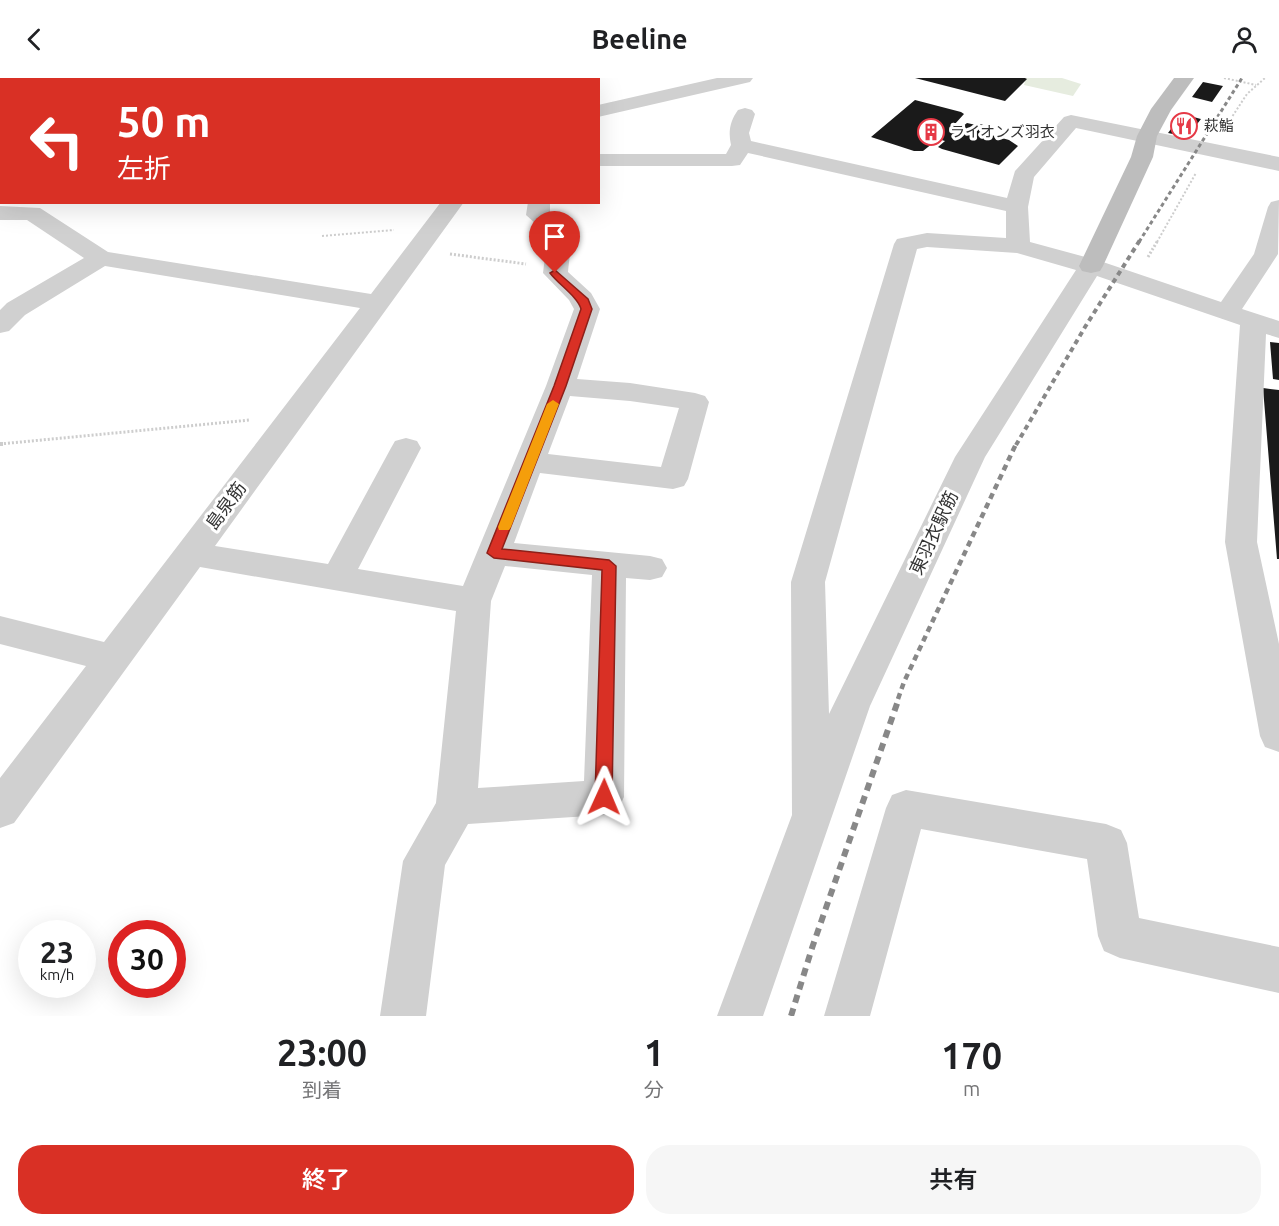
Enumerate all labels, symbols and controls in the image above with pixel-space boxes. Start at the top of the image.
icon: back [18,23,51,56]
icon: person [1228,23,1261,56]
text: Beeline [591,24,688,54]
text: 50 m [117,98,211,145]
icon: left [18,102,96,180]
restaurant icon: 萩鮨 [1169,111,1199,141]
building icon: ライオンズ羽衣 [916,117,946,147]
place label: 萩鮨 [1204,117,1234,134]
place label: ライオンズ羽衣 [950,123,1055,140]
text: 左折 [117,153,171,183]
pin [529,211,580,273]
icon: arrive [538,220,571,253]
street label: 島泉筋 [201,478,249,533]
street label: 東羽衣駅筋 [905,488,961,578]
position arrow [572,765,636,829]
speed limit sign: 30 [108,920,186,998]
text: 23 [40,935,74,969]
text: km/h [40,966,74,983]
text: 23:00 [277,1032,367,1073]
text: 1 [644,1032,664,1073]
text: 170 [941,1035,1002,1076]
text: m [963,1077,980,1100]
text: 到着 [302,1078,342,1101]
text: 分 [644,1078,664,1101]
button: 終了 [18,1145,634,1214]
button: 共有 [646,1145,1261,1214]

